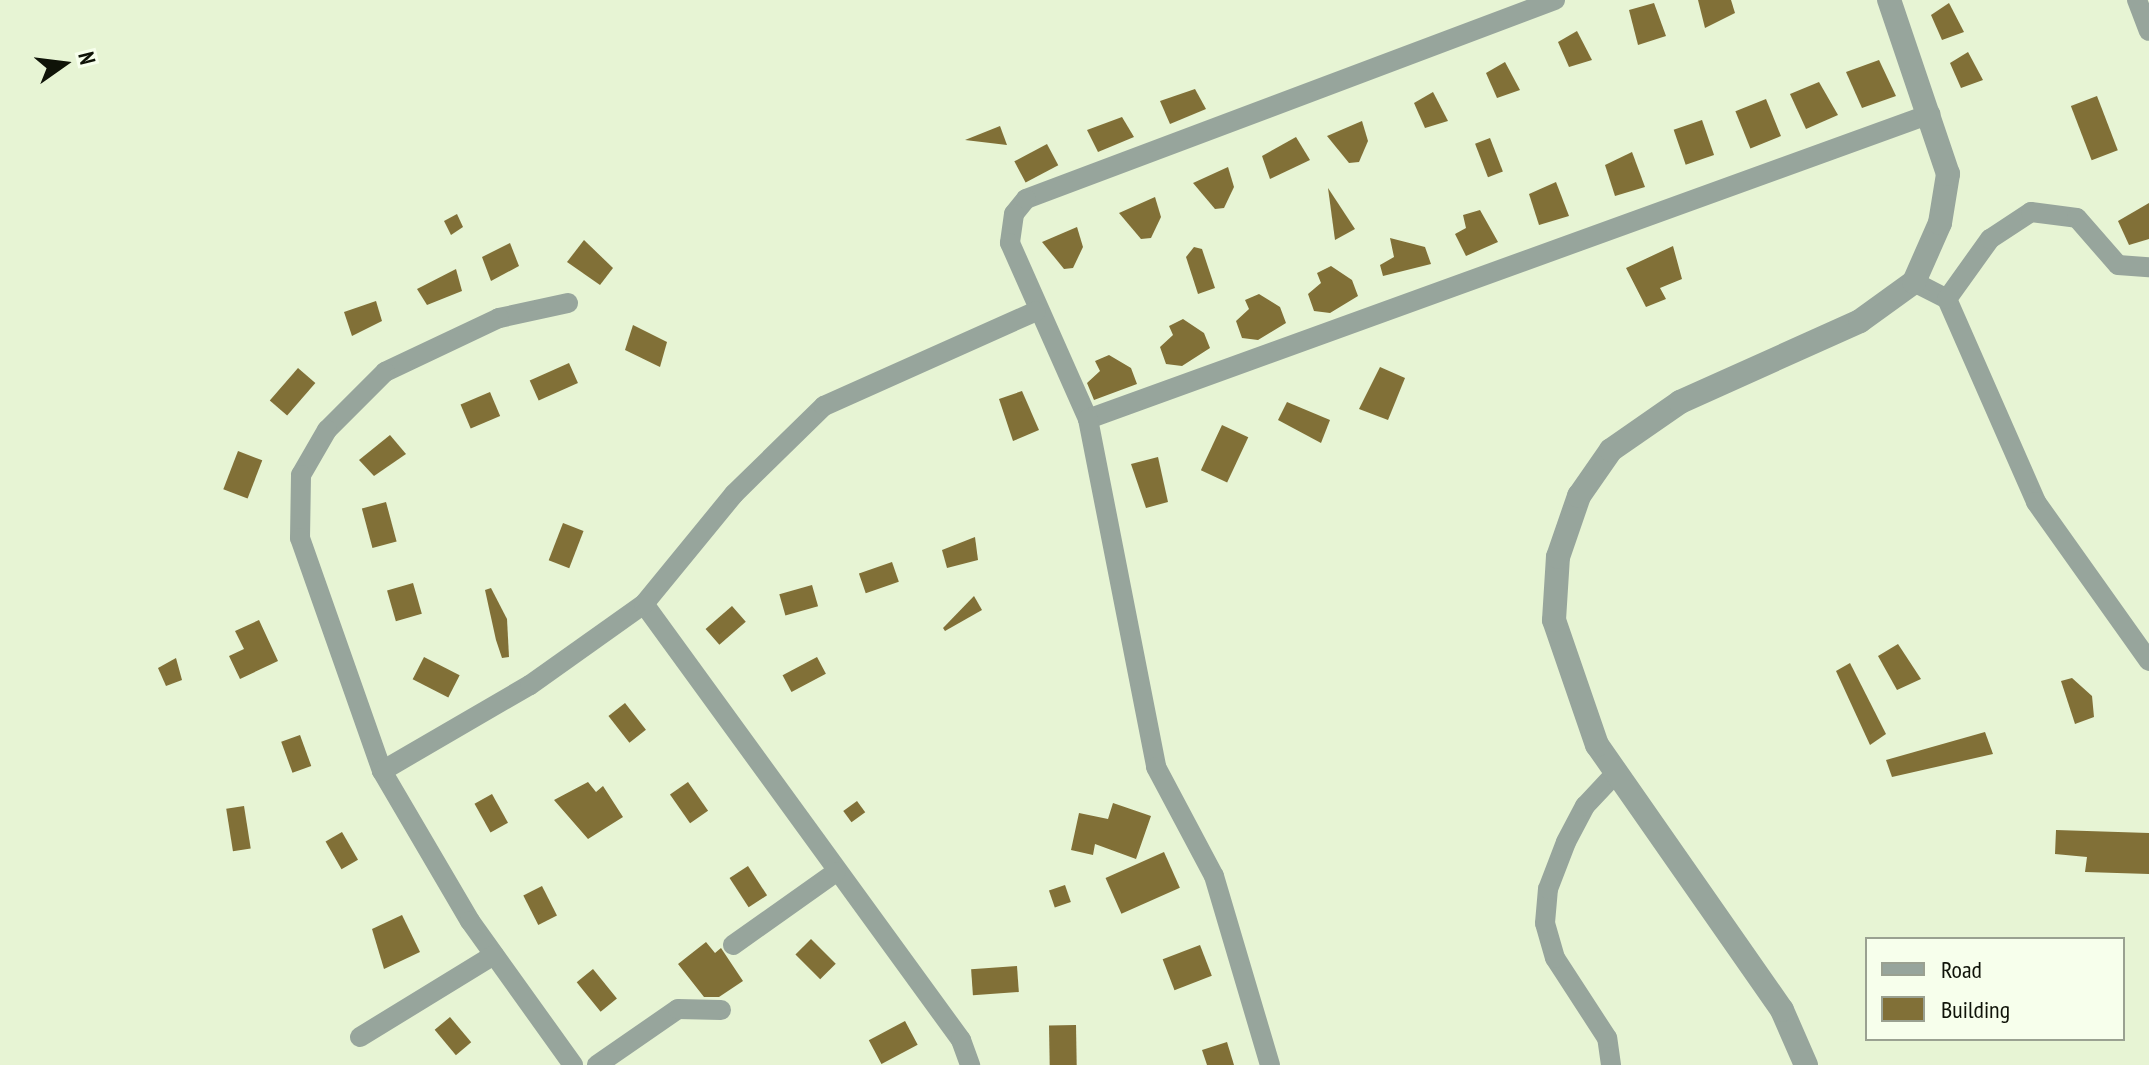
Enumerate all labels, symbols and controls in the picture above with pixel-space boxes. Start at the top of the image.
north arrow [24,24,104,104]
text: N [72,49,102,67]
legend [1865,937,2125,1041]
text: Road [1941,954,1982,985]
text: Building [1941,994,2010,1025]

